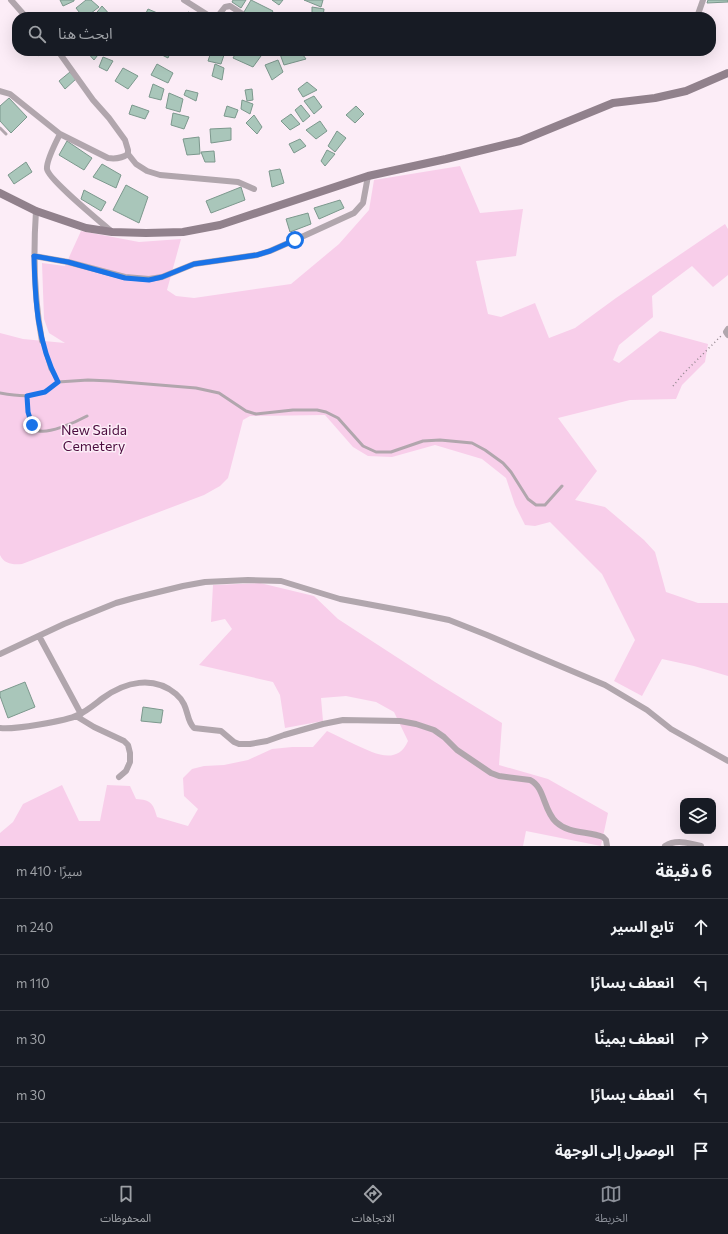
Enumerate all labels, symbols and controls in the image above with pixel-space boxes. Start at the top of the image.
search box [12,12,716,56]
icon: search [26,23,48,45]
text: ابحث هنا [58,24,113,42]
route start [286,231,304,249]
route end [23,416,41,434]
park label: New Saida Cemetery [61,421,127,454]
map controls [680,798,716,834]
button: layers [680,798,716,834]
text: 6 دقيقة [655,860,712,881]
text: سيرًا · 410 m [16,863,82,879]
icon: ahead [690,916,712,938]
text: تابع السير [611,917,674,935]
text: 240 m [16,919,53,935]
icon: left [690,972,712,994]
text: انعطف يسارًا [591,973,674,991]
text: 110 m [16,975,49,991]
icon: right [690,1028,712,1050]
text: انعطف يمينًا [594,1029,674,1047]
text: 30 m [16,1031,46,1047]
icon: left [690,1084,712,1106]
text: انعطف يسارًا [591,1085,674,1103]
text: 30 m [16,1087,46,1103]
icon: arrive [690,1140,712,1162]
text: الوصول إلى الوجهة [555,1141,674,1159]
tab: المحفوظات [100,1183,151,1230]
tab: الاتجاهات [352,1183,395,1230]
tab: الخريطة [595,1183,628,1230]

